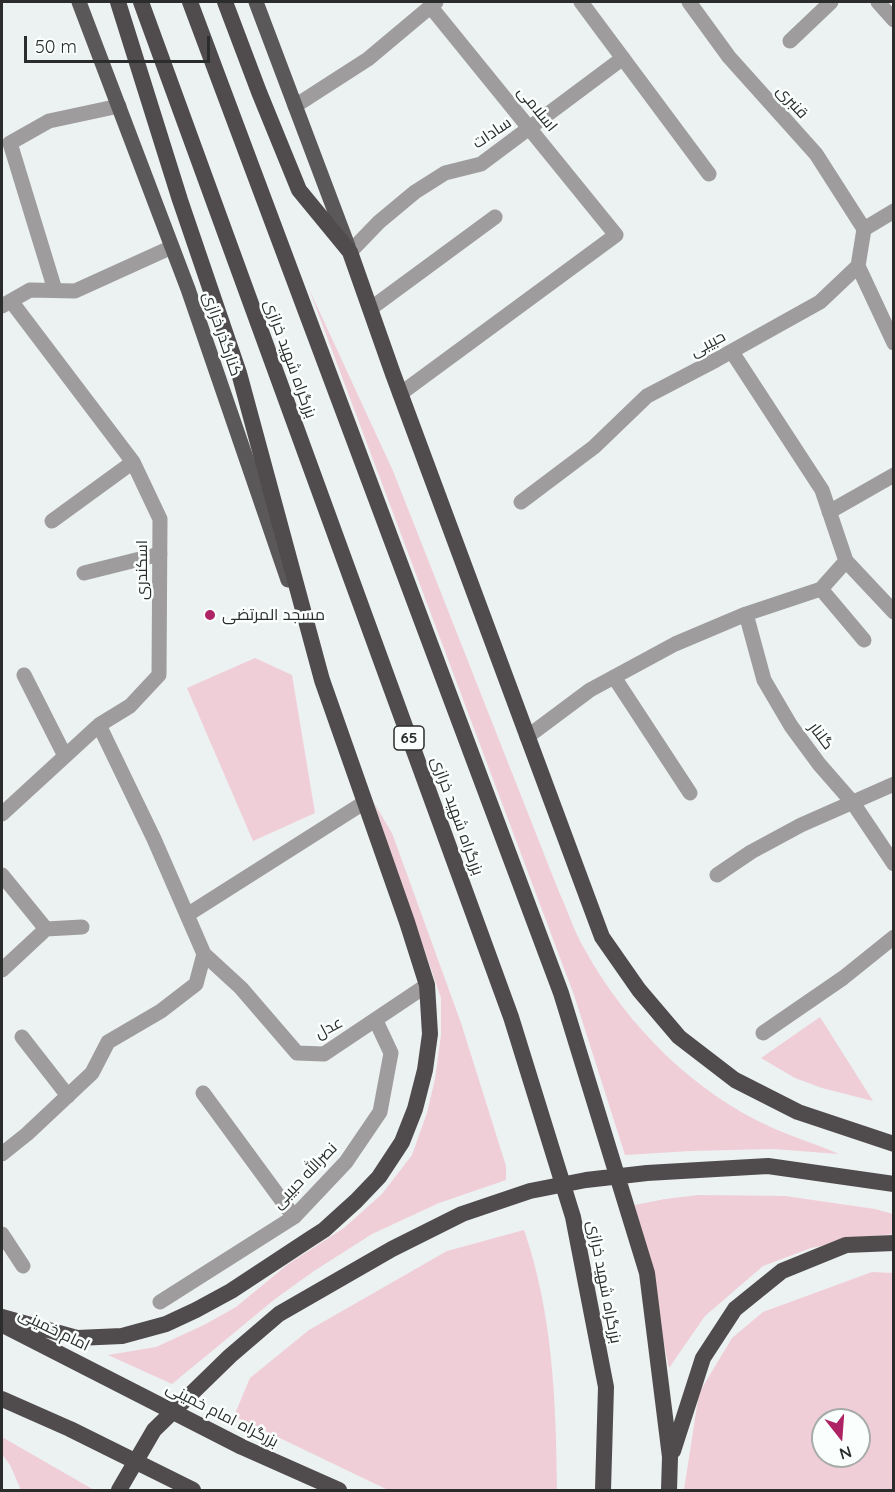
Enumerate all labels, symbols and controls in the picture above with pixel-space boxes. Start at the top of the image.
scale bar [27,24,213,62]
text: 50 m [35,35,77,58]
street label: قنبری [772,81,812,123]
street label: اسلامی [513,82,561,136]
street label: سادات [469,113,515,153]
street label: کنارگذر خرازی [199,289,245,379]
street label: بزرگراه شهید خرازی [260,297,320,421]
street label: حبیبی [687,327,729,361]
street label: اسکندری [132,540,152,600]
place label: مسجد المرتضی [222,605,325,625]
marker: مسجد المرتضی [203,608,217,622]
street label: گلنار [805,719,837,753]
road number: 65 [394,726,424,750]
street label: بزرگراه شهید خرازی [427,754,487,878]
street label: عدل [312,1013,346,1043]
street label: نصرالله حبیبی [269,1139,341,1213]
street label: بزرگراه شهید خرازی [583,1219,625,1345]
street label: امام خمینی [15,1305,93,1355]
street label: بزرگراه امام خمینی [162,1378,282,1452]
north arrow [811,1408,871,1468]
text: N [837,1442,854,1465]

